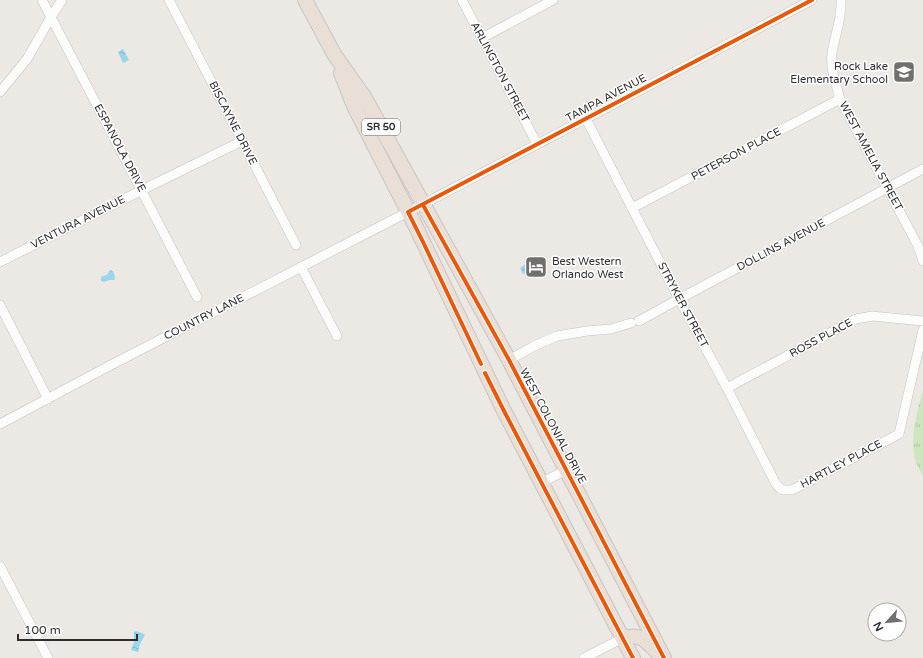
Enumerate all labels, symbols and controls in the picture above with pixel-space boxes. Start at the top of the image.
street label: ARLINGTON STREET [468,20,532,124]
school or university icon: Rock Lake Elementary School [891,59,917,85]
place label: Rock Lake Elementary School [790,60,888,86]
street label: TAMPA AVENUE [563,71,649,125]
street label: BISCAYNE DRIVE [206,79,260,167]
street label: WEST AMELIA STREET [837,99,906,213]
street label: ESPANOLA DRIVE [91,102,149,194]
road number: SR 50 [362,119,400,135]
street label: PETERSON PLACE [689,125,783,183]
street label: VENTURA AVENUE [29,193,127,251]
street label: DOLLINS AVENUE [735,216,827,274]
hotel icon: Best Western Orlando West [523,254,549,280]
place label: Best Western Orlando West [552,255,623,281]
street label: STRYKER STREET [655,260,711,350]
street label: COUNTRY LANE [162,291,246,343]
street label: ROSS PLACE [787,316,855,360]
street label: WEST COLONIAL DRIVE [517,366,589,486]
street label: HARTLEY PLACE [798,437,884,491]
north arrow [867,602,907,642]
scale bar [18,616,137,642]
text: N [871,619,886,633]
text: 100 m [24,623,61,637]

